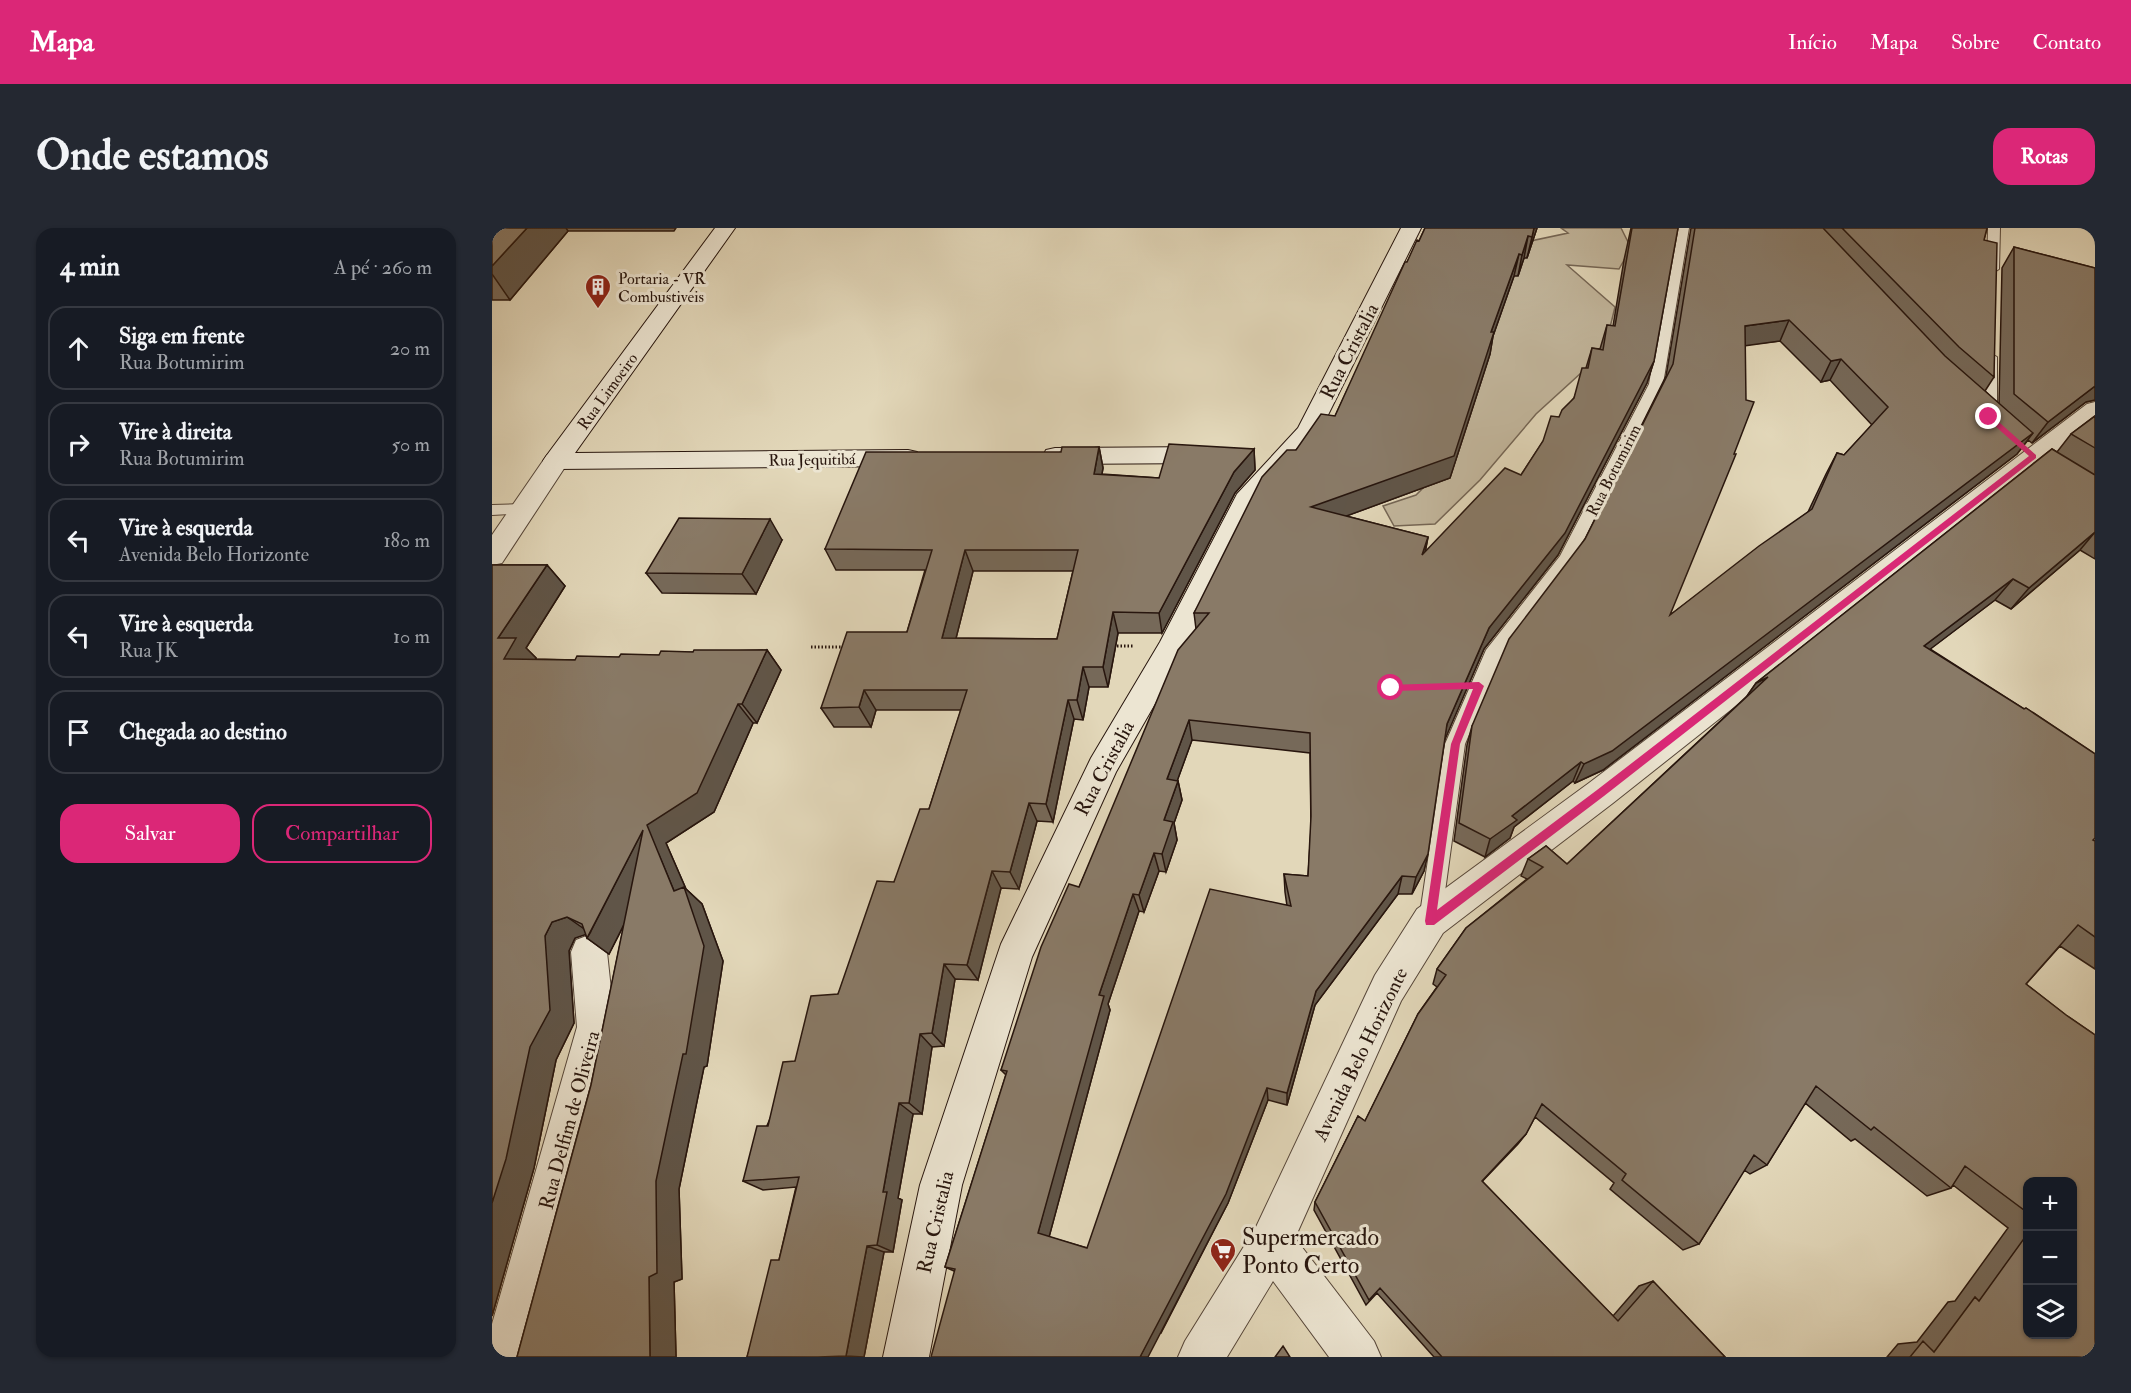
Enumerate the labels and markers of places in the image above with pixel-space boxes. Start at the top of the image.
place label: Portaria - VR Combustiveis [618,269,706,307]
building icon: Portaria - VR Combustiveis [583,272,613,310]
place label: Supermercado Ponto Certo [1242,1222,1379,1281]
supermarket icon: Supermercado Ponto Certo [1208,1236,1238,1274]

